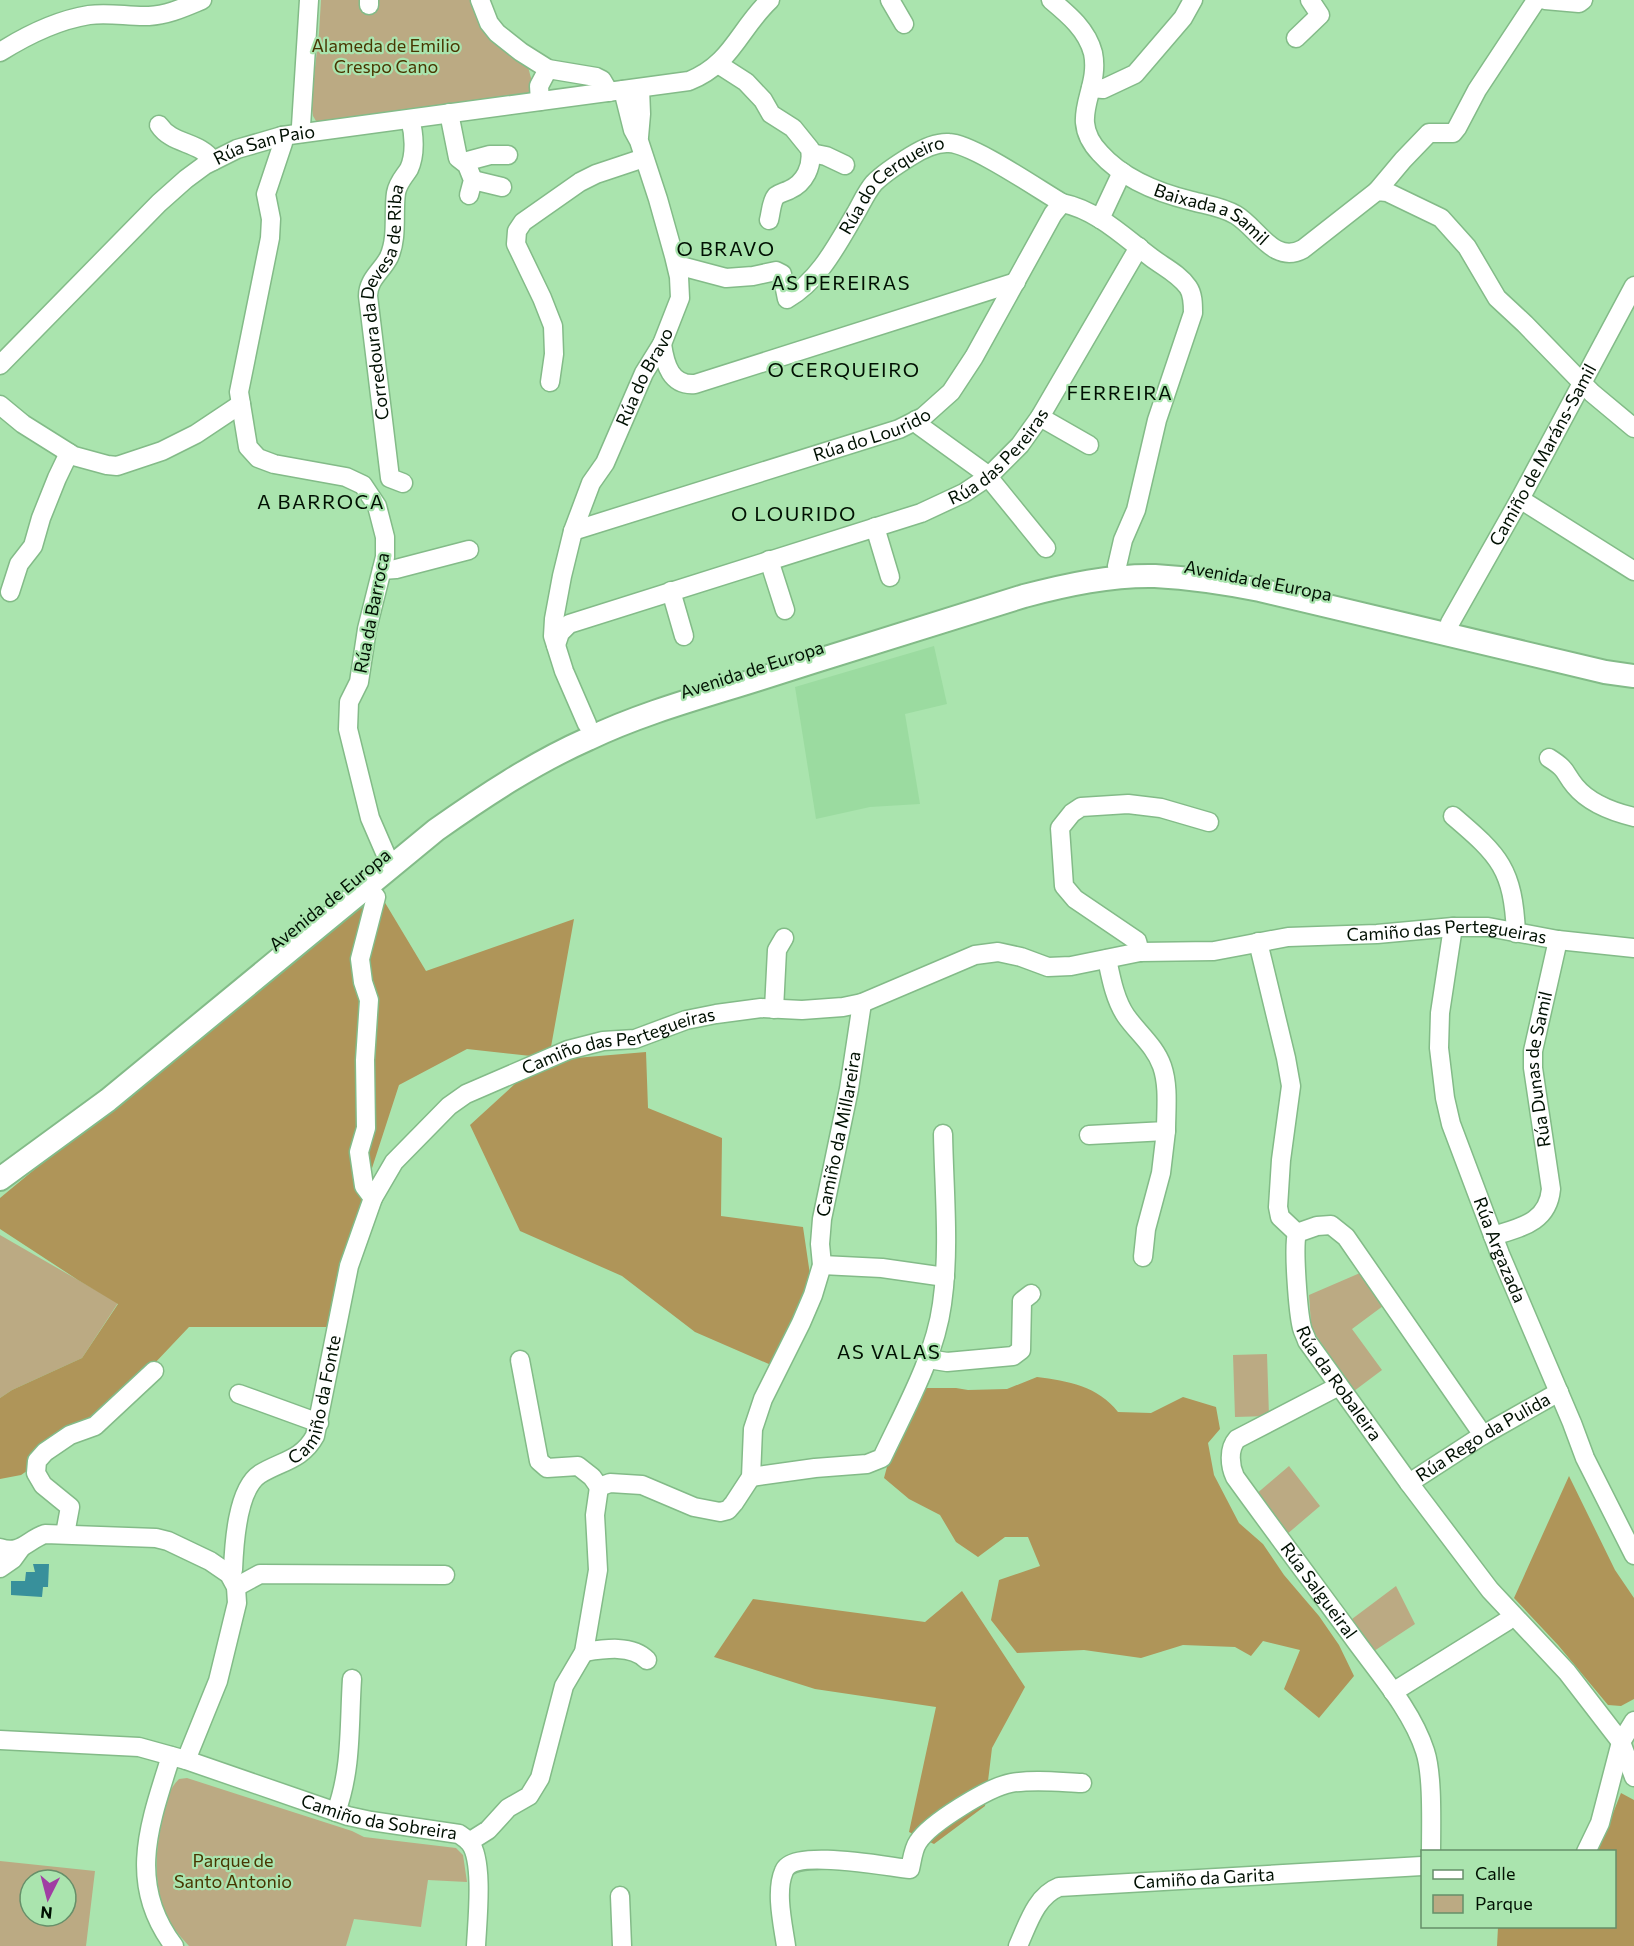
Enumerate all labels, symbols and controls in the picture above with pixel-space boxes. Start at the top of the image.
park label: Alameda de Emilio Crespo Cano [311,34,461,77]
street label: Rúa San Paio [209,120,316,169]
street label: Rúa do Cerqueiro [834,131,946,238]
street label: Baixada a Samil [1151,178,1274,249]
street label: Corredoura da Devesa de Riba [356,181,408,421]
district label: O BRAVO [677,236,775,260]
district label: AS PEREIRAS [771,270,911,294]
street label: Rúa do Bravo [610,325,677,429]
district label: O CERQUEIRO [767,357,921,381]
street label: Camiño de Maráns-Samil [1484,360,1600,550]
district label: FERREIRA [1067,380,1173,404]
street label: Rúa do Lourido [810,403,935,465]
street label: Rúa das Pereiras [944,404,1053,509]
district label: A BARROCA [257,489,385,513]
district label: O LOURIDO [731,501,857,525]
street label: Rúa da Barroca [349,551,393,675]
street label: Avenida de Europa [1182,555,1334,605]
street label: Avenida de Europa [677,635,826,703]
street label: Avenida de Europa [264,843,395,955]
street label: Camiño das Pertegueiras [1346,915,1549,948]
street label: Rúa Dunas de Samil [1521,989,1556,1149]
street label: Camiño das Pertegueiras [518,1002,717,1079]
street label: Camiño da Millareira [811,1050,865,1218]
street label: Rúa Argazada [1470,1194,1531,1306]
street label: Rúa da Robaleira [1292,1322,1387,1445]
street label: Camiño da Fonte [284,1333,345,1468]
district label: AS VALAS [837,1339,941,1363]
street label: Rúa Rego da Pulida [1411,1387,1554,1486]
street label: Rúa Salgueiral [1276,1538,1362,1643]
street label: Camiño da Sobreira [298,1789,459,1844]
park label: Parque de Santo Antonio [174,1849,292,1892]
legend [1421,1850,1616,1928]
text: Calle [1475,1862,1515,1884]
street label: Camiño da Garita [1133,1863,1275,1893]
north arrow [18,1868,78,1928]
text: Parque [1475,1892,1533,1914]
text: N [39,1903,53,1923]

